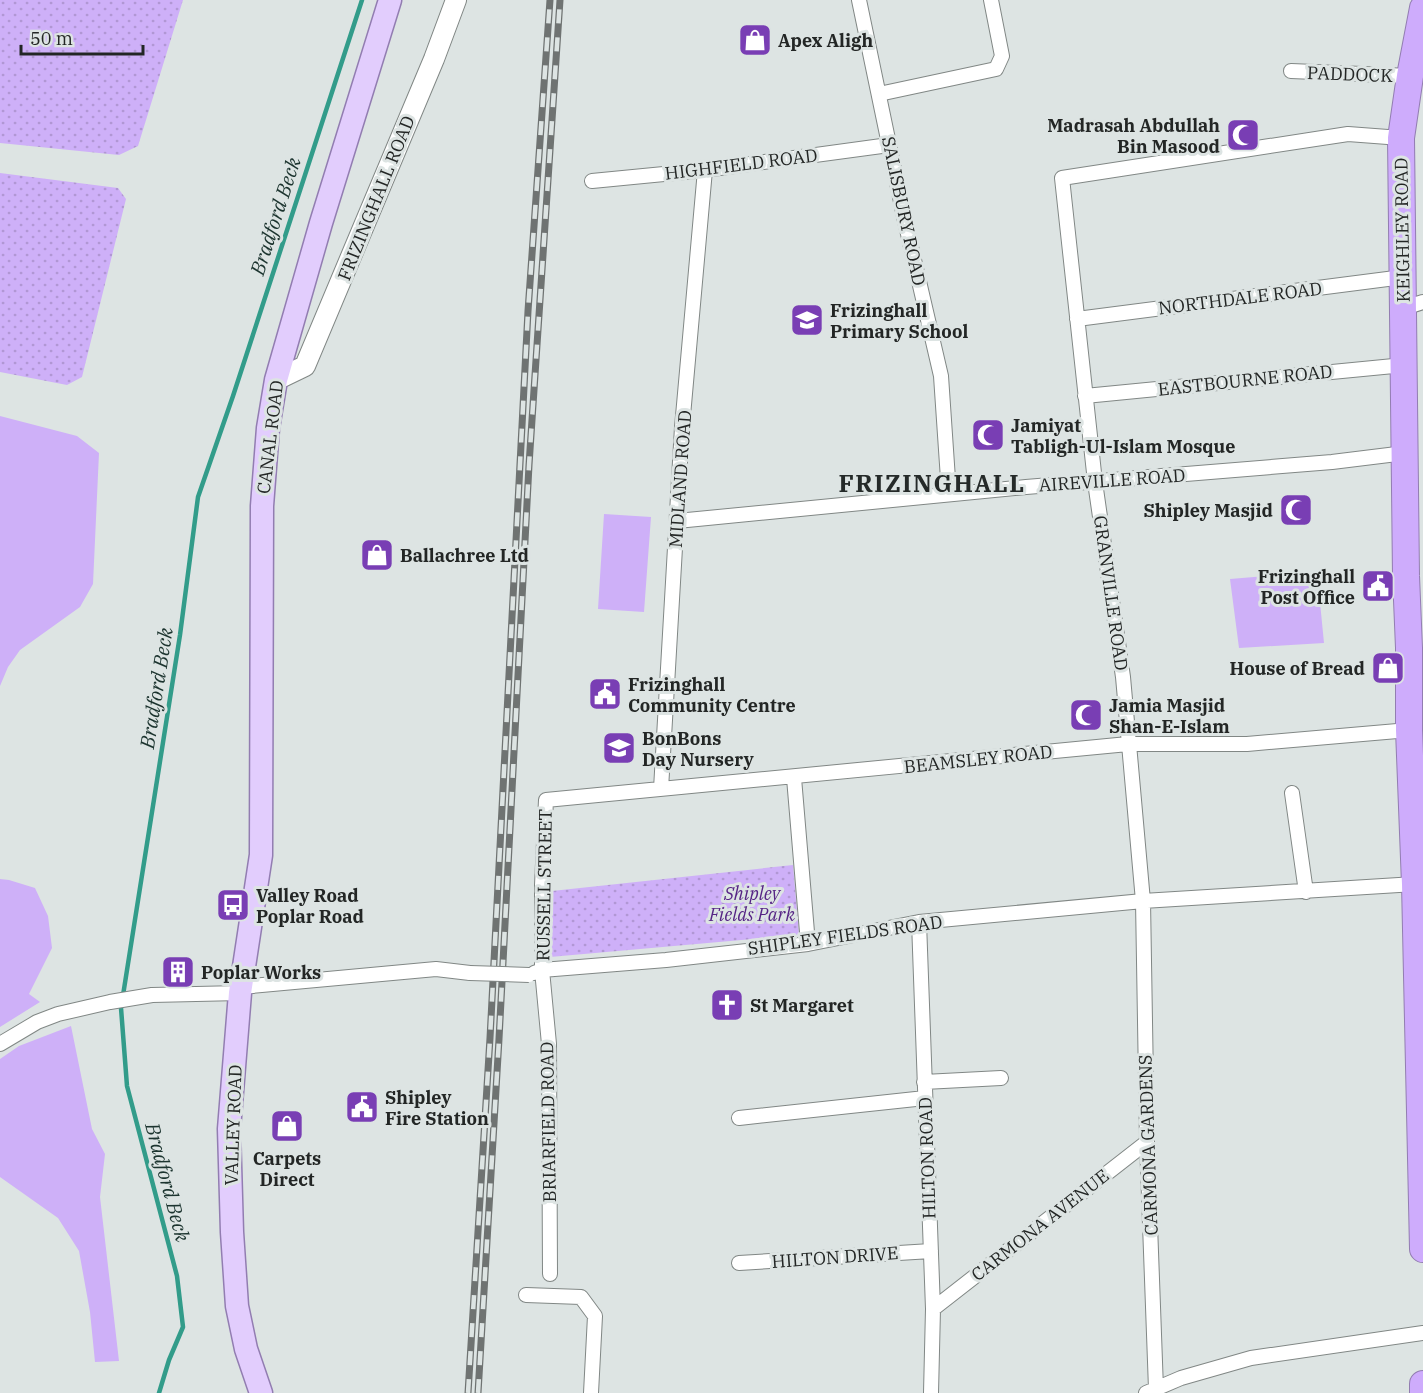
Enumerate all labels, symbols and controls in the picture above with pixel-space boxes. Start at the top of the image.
scale bar [21,18,142,56]
shop icon: Apex Aligh [737,22,773,58]
text: 50 m [30,27,73,50]
place label: Apex Aligh [778,29,873,52]
street label: PADDOCK [1307,61,1394,87]
street label: FRIZINGHALL ROAD [332,112,420,284]
place label: Madrasah Abdullah Bin Masood [1047,114,1220,158]
mosque icon: Madrasah Abdullah Bin Masood [1225,117,1261,153]
street label: SALISBURY ROAD [877,134,931,288]
street label: HIGHFIELD ROAD [663,143,819,185]
water label: Bradford Beck [243,153,307,279]
street label: KEIGHLEY ROAD [1389,158,1415,302]
street label: NORTHDALE ROAD [1157,277,1323,319]
place label: Frizinghall Primary School [830,299,968,343]
school or university icon: Frizinghall Primary School [789,302,825,338]
street label: EASTBOURNE ROAD [1157,359,1333,401]
street label: CANAL ROAD [252,379,288,495]
street label: MIDLAND ROAD [664,409,696,549]
place label: Jamiyat Tabligh-Ul-Islam Mosque [1011,414,1235,458]
mosque icon: Jamiyat Tabligh-Ul-Islam Mosque [970,417,1006,453]
street label: AIREVILLE ROAD [1038,463,1186,497]
district label: FRIZINGHALL [838,467,1026,499]
mosque icon: Shipley Masjid [1278,492,1314,528]
place label: Shipley Masjid [1143,499,1273,522]
street label: GRANVILLE ROAD [1089,514,1133,672]
shop icon: Ballachree Ltd [359,537,395,573]
place label: Ballachree Ltd [400,544,529,567]
place label: Frizinghall Post Office [1258,565,1355,609]
public building icon: Frizinghall Post Office [1360,568,1396,604]
water label: Bradford Beck [133,625,179,751]
shop icon: House of Bread [1370,650,1406,686]
place label: House of Bread [1230,657,1365,680]
place label: Frizinghall Community Centre [628,673,796,717]
public building icon: Frizinghall Community Centre [587,676,623,712]
place label: Jamia Masjid Shan-E-Islam [1109,694,1230,738]
mosque icon: Jamia Masjid Shan-E-Islam [1068,697,1104,733]
place label: BonBons Day Nursery [642,727,755,771]
school or university icon: BonBons Day Nursery [601,730,637,766]
street label: BEAMSLEY ROAD [903,740,1053,778]
street label: RUSSELL STREET [531,808,557,961]
park label: Shipley Fields Park [708,882,795,926]
place label: Valley Road Poplar Road [256,884,364,928]
bus stop icon: Valley Road Poplar Road [215,887,251,923]
street label: SHIPLEY FIELDS ROAD [746,910,944,960]
building icon: Poplar Works [160,954,196,990]
place label: Poplar Works [201,961,321,984]
church icon: St Margaret [709,987,745,1023]
place label: St Margaret [750,994,854,1017]
street label: BRIARFIELD ROAD [535,1041,561,1203]
street label: CARMONA GARDENS [1133,1054,1163,1236]
street label: VALLEY ROAD [219,1064,247,1186]
place label: Shipley Fire Station [385,1086,489,1130]
public building icon: Shipley Fire Station [344,1089,380,1125]
street label: HILTON ROAD [913,1097,941,1219]
shop icon: Carpets Direct [269,1108,305,1144]
water label: Bradford Beck [139,1119,197,1245]
place label: Carpets Direct [253,1147,321,1191]
street label: CARMONA AVENUE [967,1164,1113,1286]
street label: HILTON DRIVE [771,1241,899,1273]

